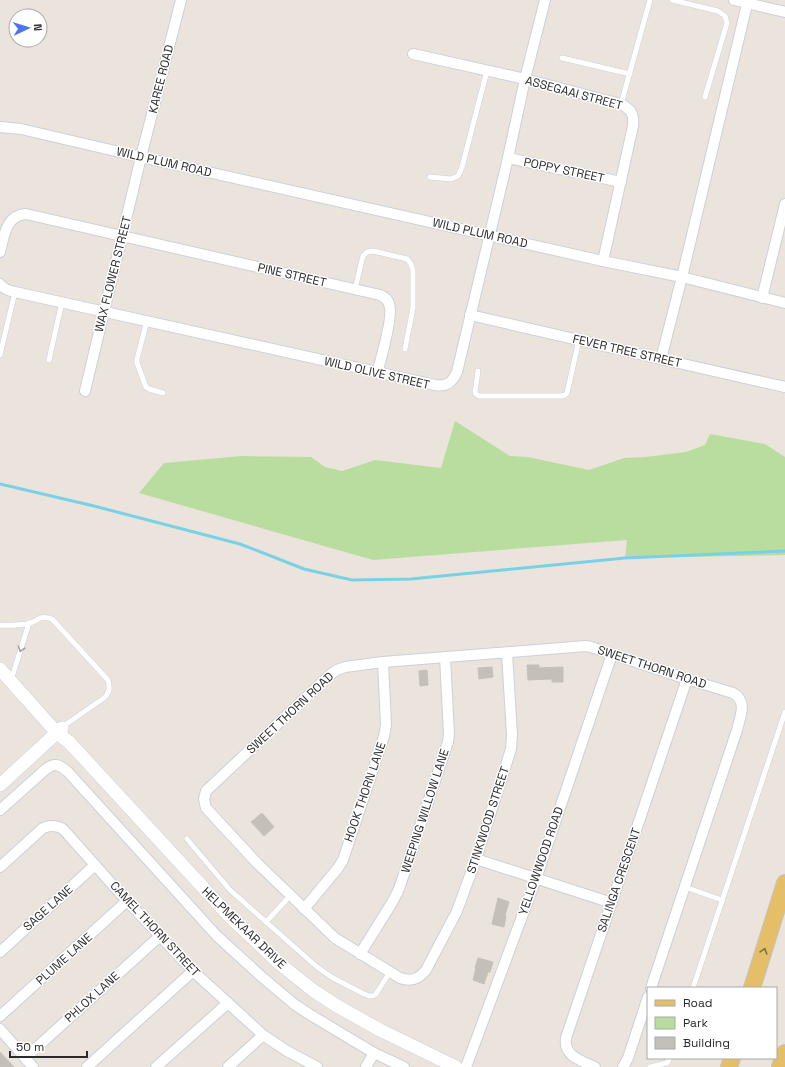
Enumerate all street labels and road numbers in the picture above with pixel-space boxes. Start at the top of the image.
street label: KAREE ROAD [145,43,177,115]
street label: ASSEGAAI STREET [524,72,624,114]
street label: WILD PLUM ROAD [115,143,213,181]
street label: POPPY STREET [522,154,606,186]
street label: WAX FLOWER STREET [91,214,135,334]
street label: WILD PLUM ROAD [431,214,529,252]
street label: PINE STREET [256,259,328,291]
street label: FEVER TREE STREET [571,331,683,371]
street label: WILD OLIVE STREET [323,353,431,393]
street label: SWEET THORN ROAD [596,642,708,692]
street label: SWEET THORN ROAD [243,668,337,758]
street label: HOOK THORN LANE [340,740,390,844]
street label: WEEPING WILLOW LANE [397,747,453,875]
street label: STINKWOOD STREET [463,764,513,876]
street label: YELLOWWOOD ROAD [515,805,567,917]
street label: SALINGA CRESCENT [594,826,644,934]
street label: CAMEL THORN STREET [106,878,204,980]
street label: SAGE LANE [20,881,76,934]
street label: HELPMEKAAR DRIVE [198,884,290,973]
street label: PLUME LANE [32,929,96,989]
street label: PHLOX LANE [61,968,123,1026]

